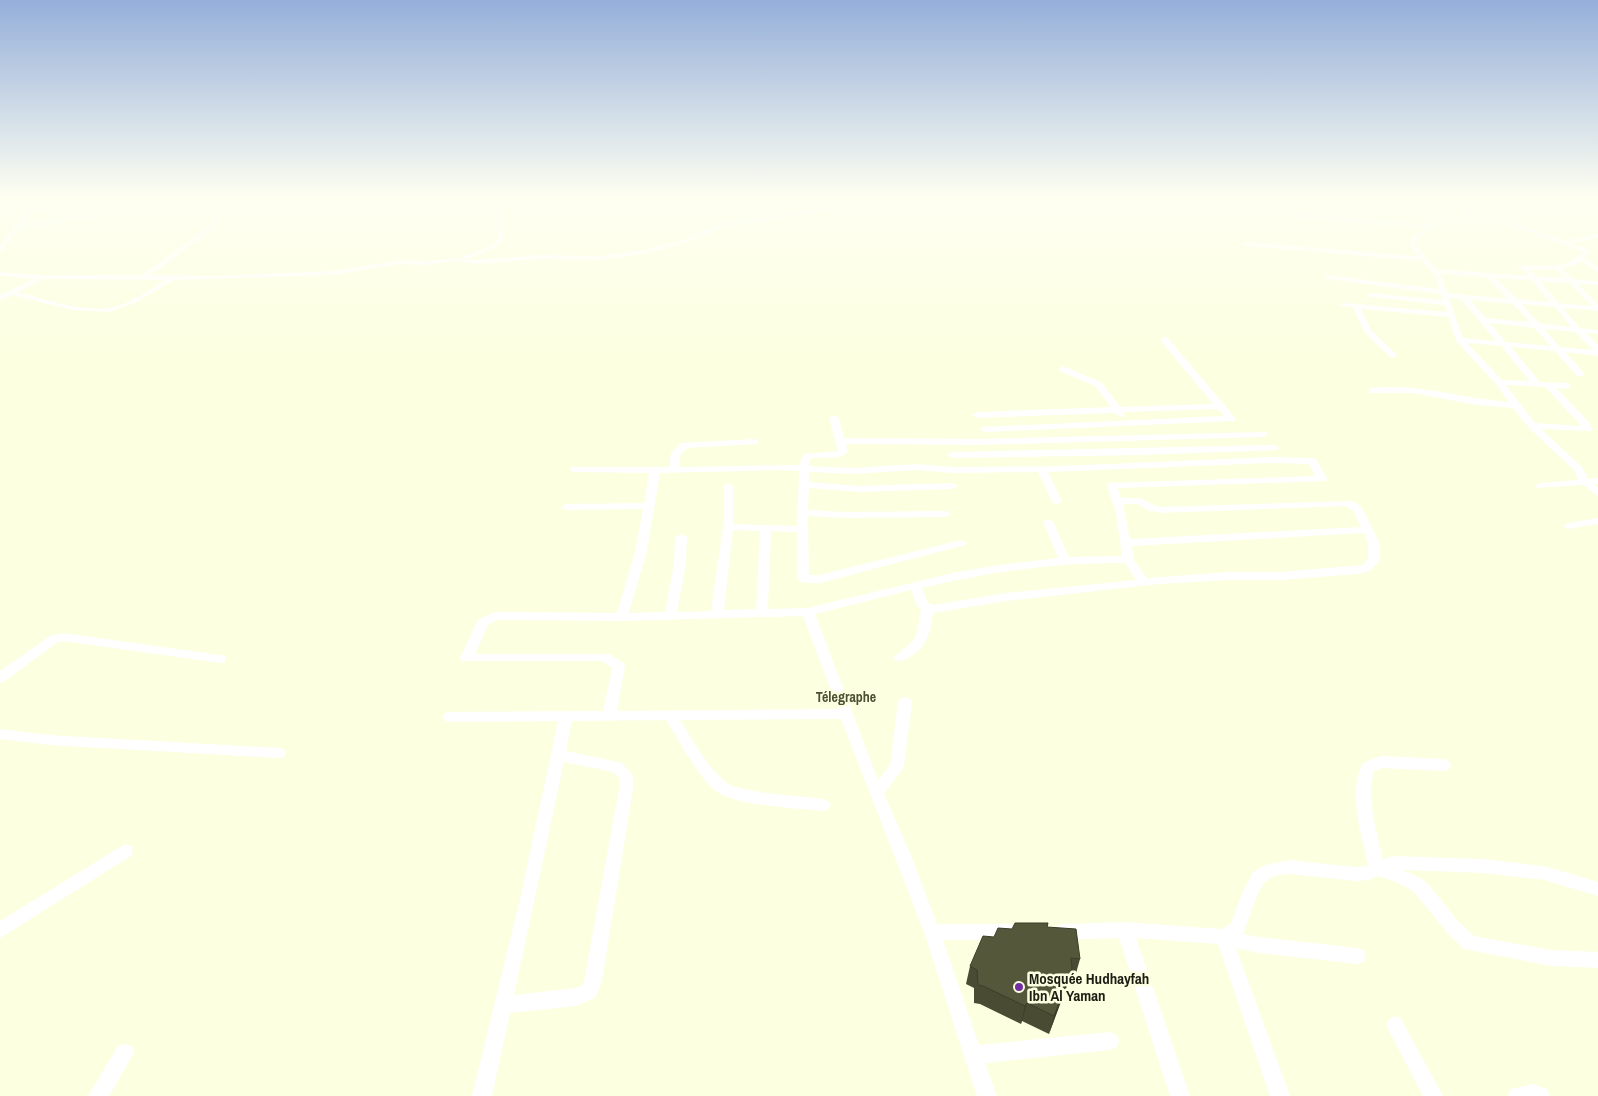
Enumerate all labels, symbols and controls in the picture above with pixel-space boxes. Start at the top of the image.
district label: Télegraphe [816,688,876,706]
place label: Mosquée Hudhayfah Ibn Al Yaman [1029,968,1149,1006]
marker: Mosquée Hudhayfah Ibn Al Yaman [1013,981,1025,993]

